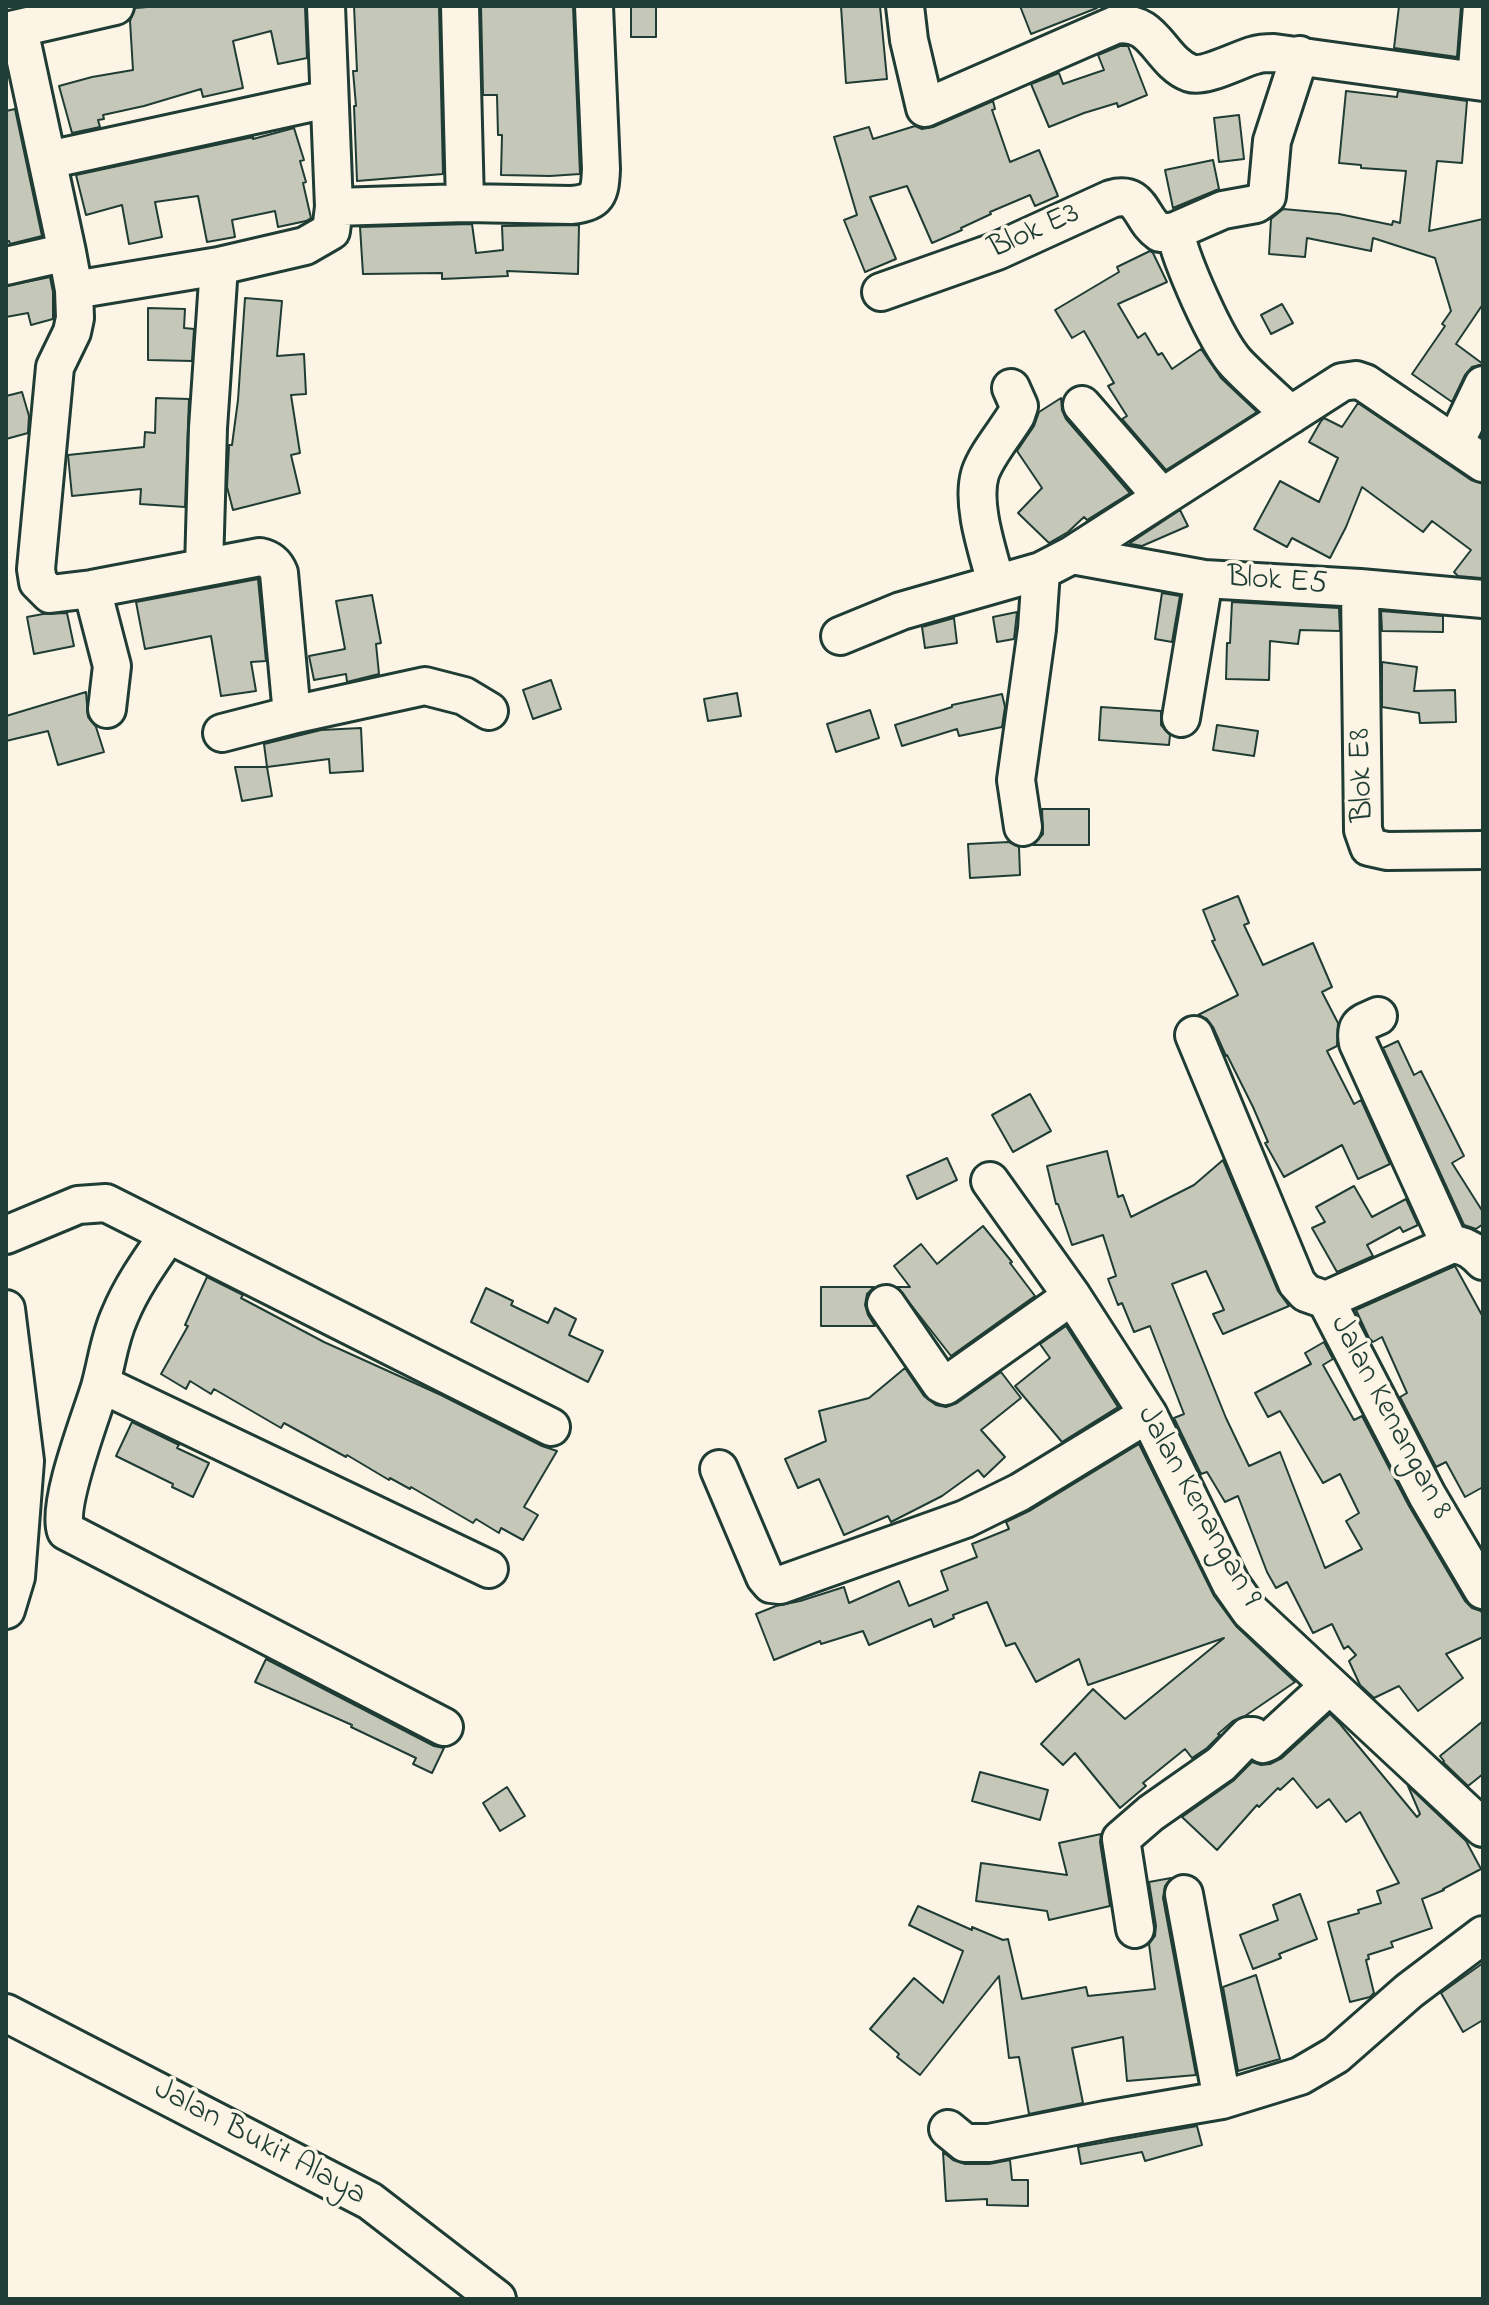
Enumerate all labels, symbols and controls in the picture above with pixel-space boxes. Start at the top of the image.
street label: Blok E3 [984,196,1086,270]
street label: Blok E5 [1226,560,1328,606]
street label: Blok E8 [1343,727,1385,823]
street label: Jalan Kenangan 8 [1319,1309,1459,1527]
street label: Jalan Kenangan 9 [1126,1400,1268,1614]
street label: Jalan Bukit Alaya [146,2072,372,2216]

